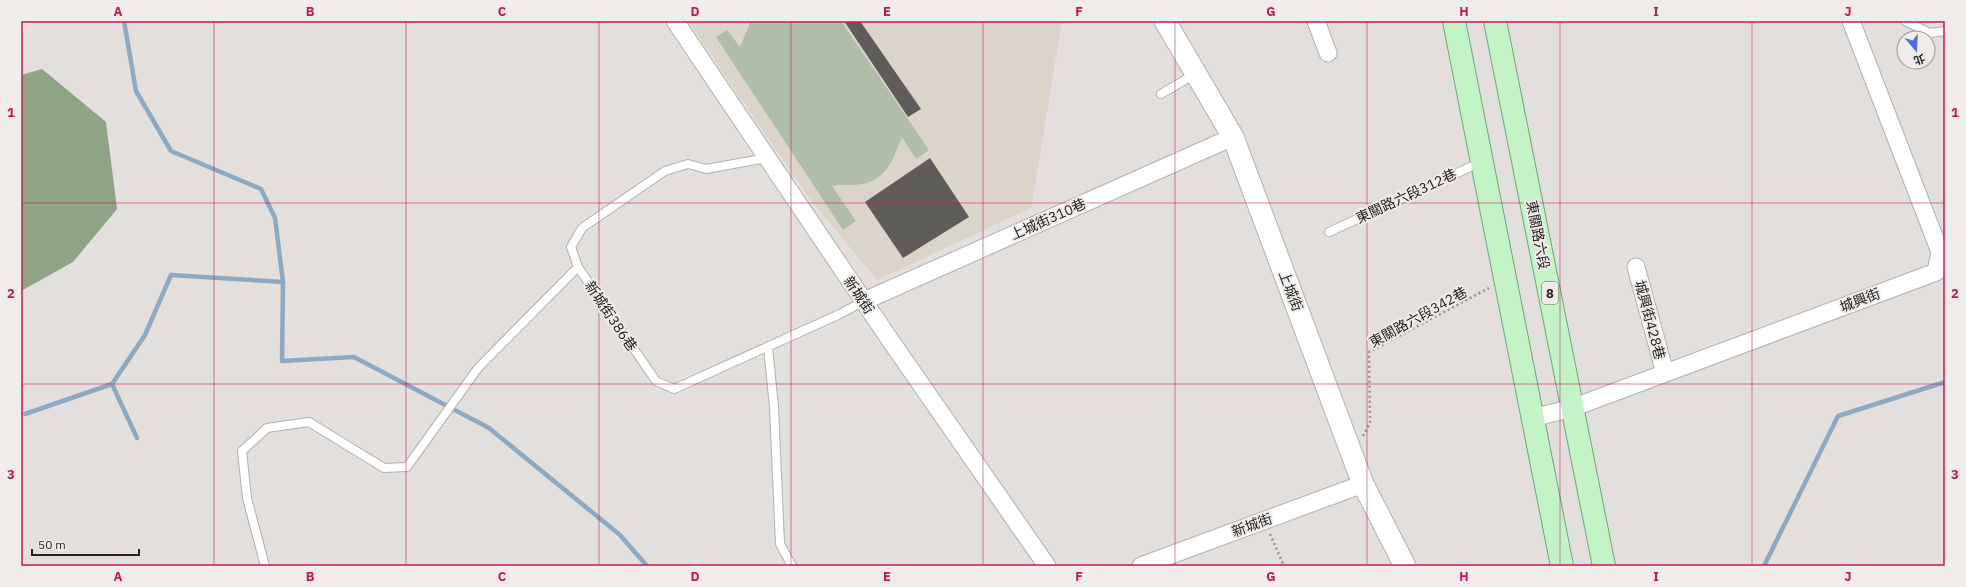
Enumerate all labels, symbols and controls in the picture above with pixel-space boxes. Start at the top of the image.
text: A [114,3,123,20]
text: B [306,3,315,20]
text: C [498,3,507,20]
text: D [690,3,700,20]
text: E [883,3,891,20]
text: F [1075,3,1083,20]
text: G [1266,3,1276,20]
text: H [1459,3,1469,20]
text: I [1653,3,1659,20]
text: J [1844,3,1852,20]
north arrow [1896,30,1936,70]
text: 北 [1912,51,1927,68]
text: 1 [7,104,15,121]
text: 1 [1951,104,1959,121]
street label: 東關路六段312巷 [1353,165,1459,227]
street label: 上城街310巷 [1007,194,1089,244]
street label: 東關路六段 [1522,199,1554,271]
street label: 上城街 [1275,268,1307,314]
street label: 新城街 [840,273,878,317]
street label: 新城街386巷 [581,277,641,355]
street label: 城興街428巷 [1631,278,1669,362]
road number: 8 [1542,282,1558,304]
street label: 東關路六段342巷 [1366,283,1470,351]
street label: 城興街 [1837,284,1883,316]
text: 2 [7,285,15,302]
text: 2 [1951,285,1959,302]
text: 3 [7,466,15,483]
text: 3 [1951,466,1959,483]
street label: 新城街 [1229,509,1275,541]
scale bar [32,531,139,557]
text: 50 m [38,537,66,552]
text: A [114,568,123,585]
text: B [306,568,315,585]
text: C [498,568,507,585]
text: D [690,568,700,585]
text: E [883,568,891,585]
text: F [1075,568,1083,585]
text: G [1266,568,1276,585]
text: H [1459,568,1469,585]
text: I [1653,568,1659,585]
text: J [1844,568,1852,585]

